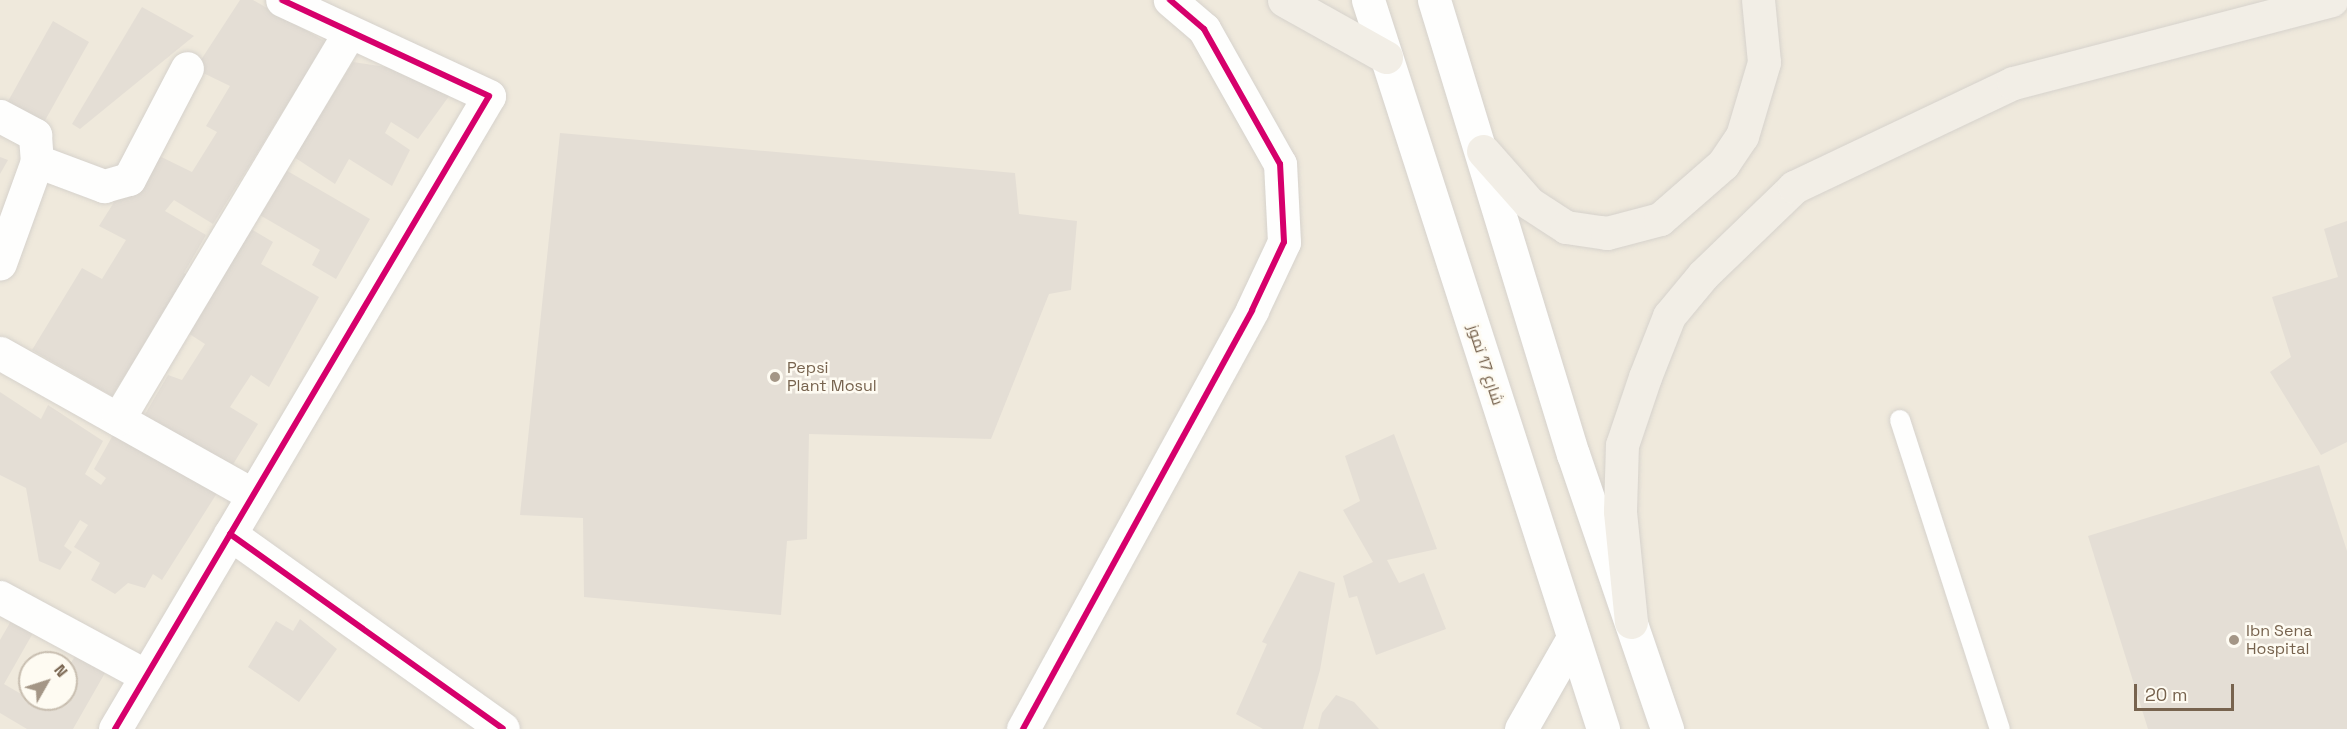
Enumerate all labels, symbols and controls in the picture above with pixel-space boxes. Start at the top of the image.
street label: شارع 17 تموز [1463,322,1507,408]
place label: Pepsi Plant Mosul [787,358,877,396]
marker: Pepsi Plant Mosul [768,370,782,384]
place label: Ibn Sena Hospital [2246,621,2312,659]
marker: Ibn Sena Hospital [2227,633,2241,647]
north arrow [18,651,78,711]
text: N [49,660,72,681]
scale bar [2137,672,2238,710]
text: 20 m [2145,683,2188,706]

